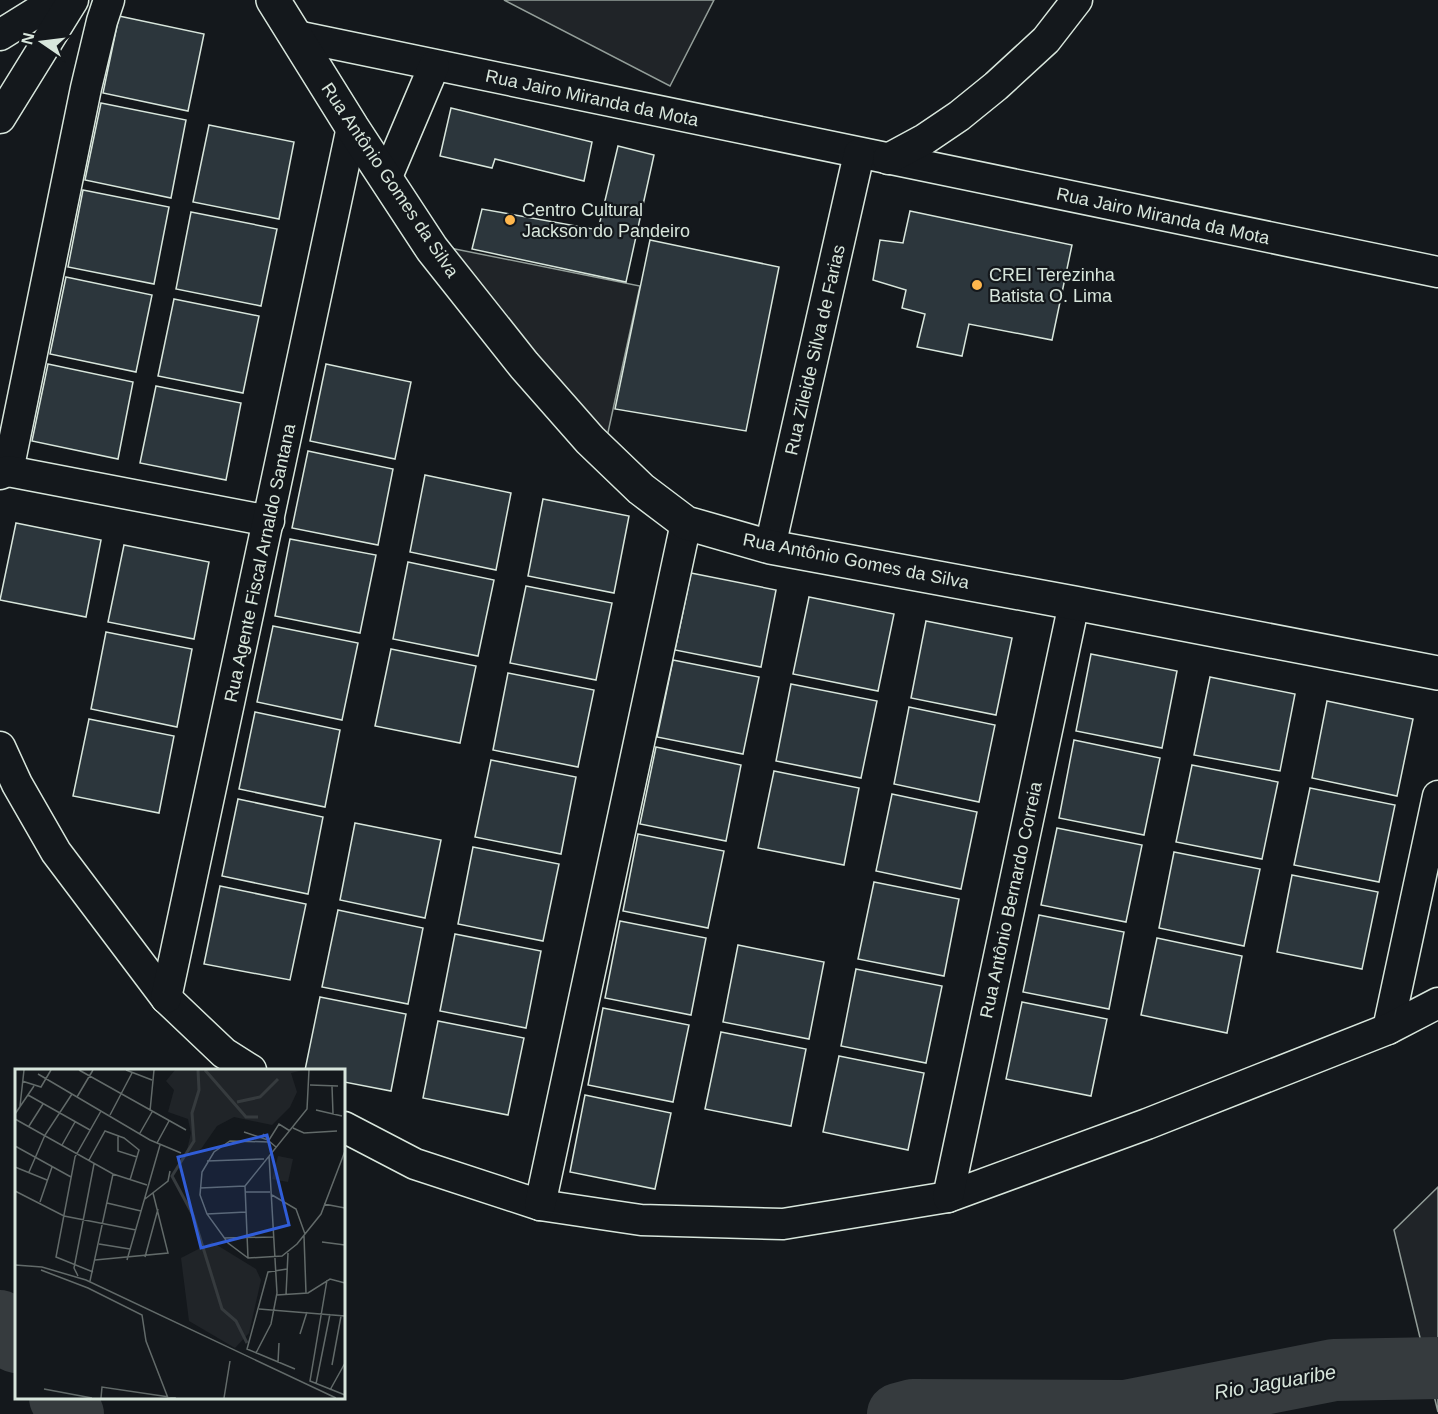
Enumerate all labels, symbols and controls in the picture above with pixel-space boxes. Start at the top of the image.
north arrow [12,12,72,72]
text: N [18,31,38,46]
street label: Rua Jairo Miranda da Mota [484,66,701,131]
street label: Rua Antônio Gomes da Silva [317,79,463,282]
street label: Rua Jairo Miranda da Mota [1055,184,1272,249]
place label: Centro Cultural Jackson do Pandeiro [522,200,690,241]
marker: Centro Cultural Jackson do Pandeiro [503,213,517,227]
street label: Rua Zileide Silva de Farias [781,243,849,457]
place label: CREI Terezinha Batista O. Lima [989,265,1116,306]
marker: CREI Terezinha Batista O. Lima [970,278,984,292]
street label: Rua Agente Fiscal Arnaldo Santana [221,421,300,704]
street label: Rua Antônio Gomes da Silva [741,529,972,593]
street label: Rua Antônio Bernardo Correia [976,779,1046,1020]
inset map [15,1069,345,1399]
water label: Rio Jaguaribe [1212,1360,1338,1404]

